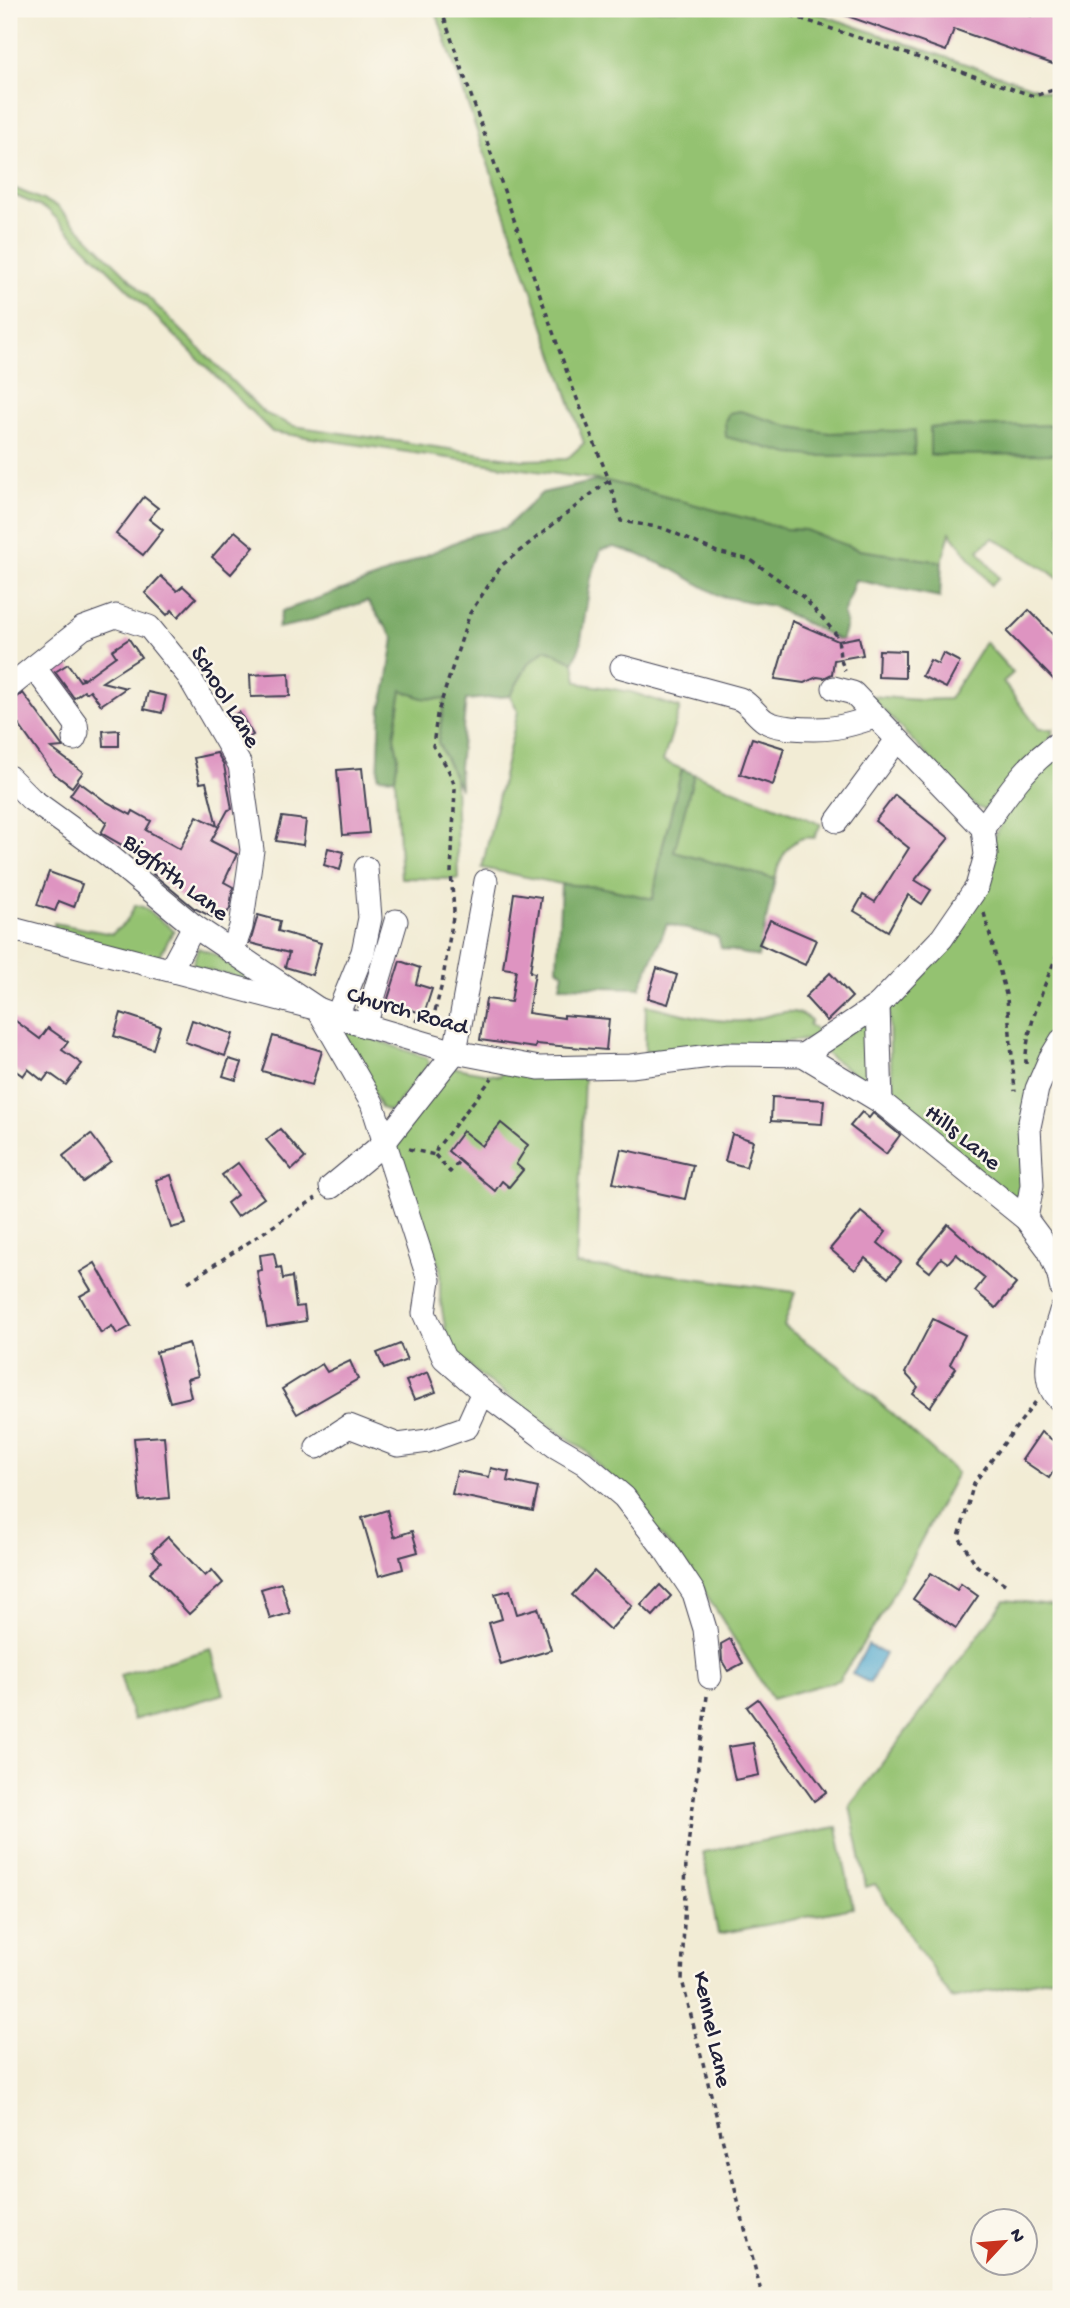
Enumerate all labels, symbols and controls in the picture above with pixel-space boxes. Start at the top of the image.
street label: School Lane [182,641,266,755]
street label: Bigfrith Lane [115,828,234,929]
street label: Church Road [343,981,473,1044]
street label: Hills Lane [918,1099,1006,1179]
street label: Kennel Lane [684,1969,737,2091]
north arrow [968,2206,1038,2276]
text: N [1003,2225,1029,2247]

